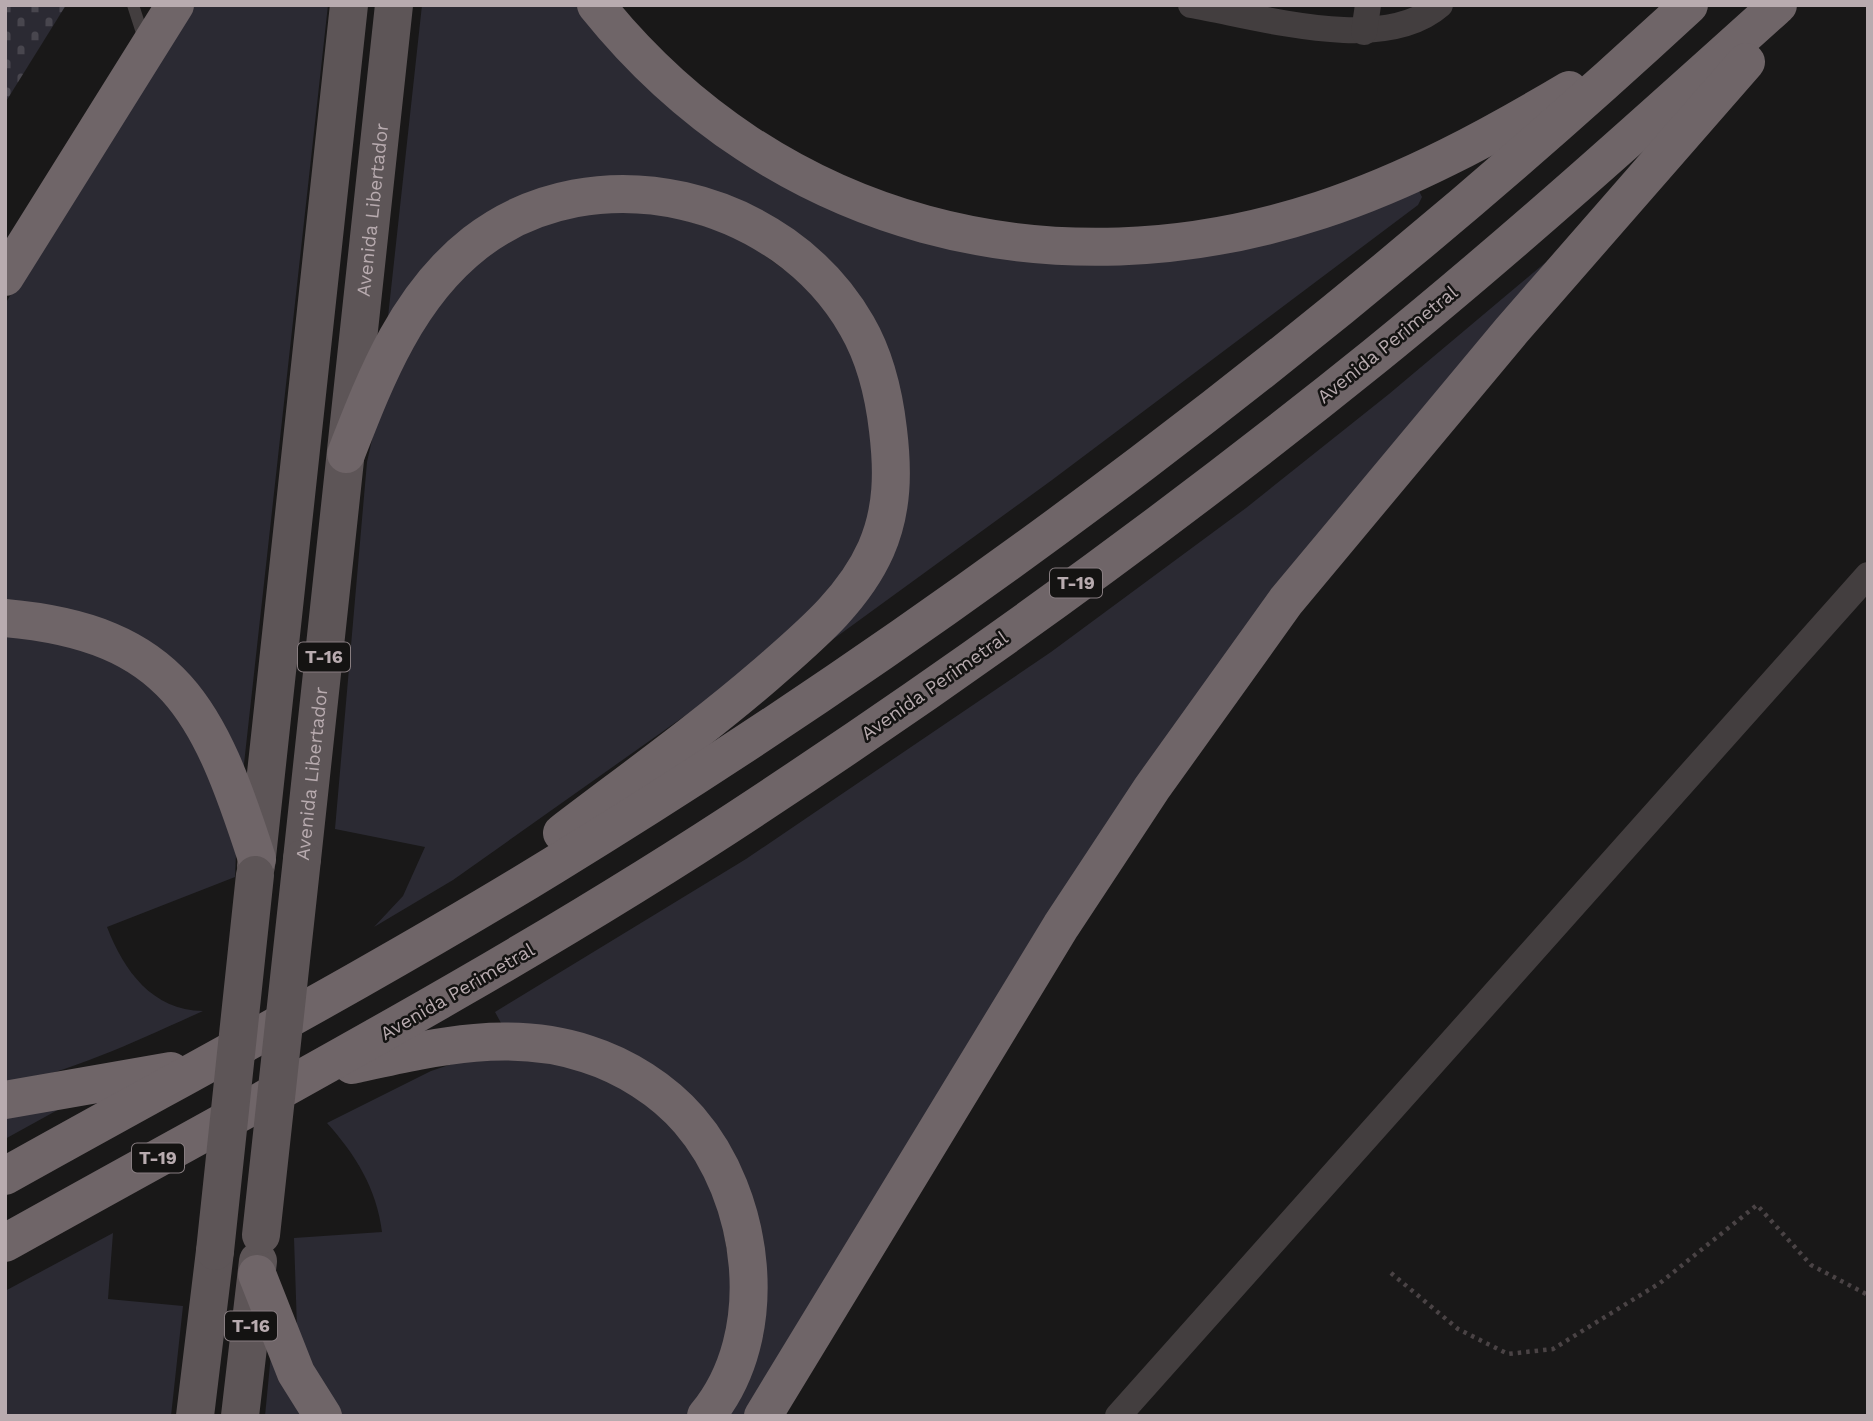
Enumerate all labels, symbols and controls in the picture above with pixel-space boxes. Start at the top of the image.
street label: Avenida Libertador [352,122,393,298]
street label: Avenida Perimetral [1312,281,1462,408]
road number: T-19 [1050,568,1102,598]
street label: Avenida Perimetral [856,626,1012,745]
road number: T-16 [298,642,350,672]
street label: Avenida Libertador [291,685,333,862]
street label: Avenida Perimetral [376,938,539,1045]
road number: T-19 [132,1143,184,1172]
road number: T-16 [225,1311,277,1340]

